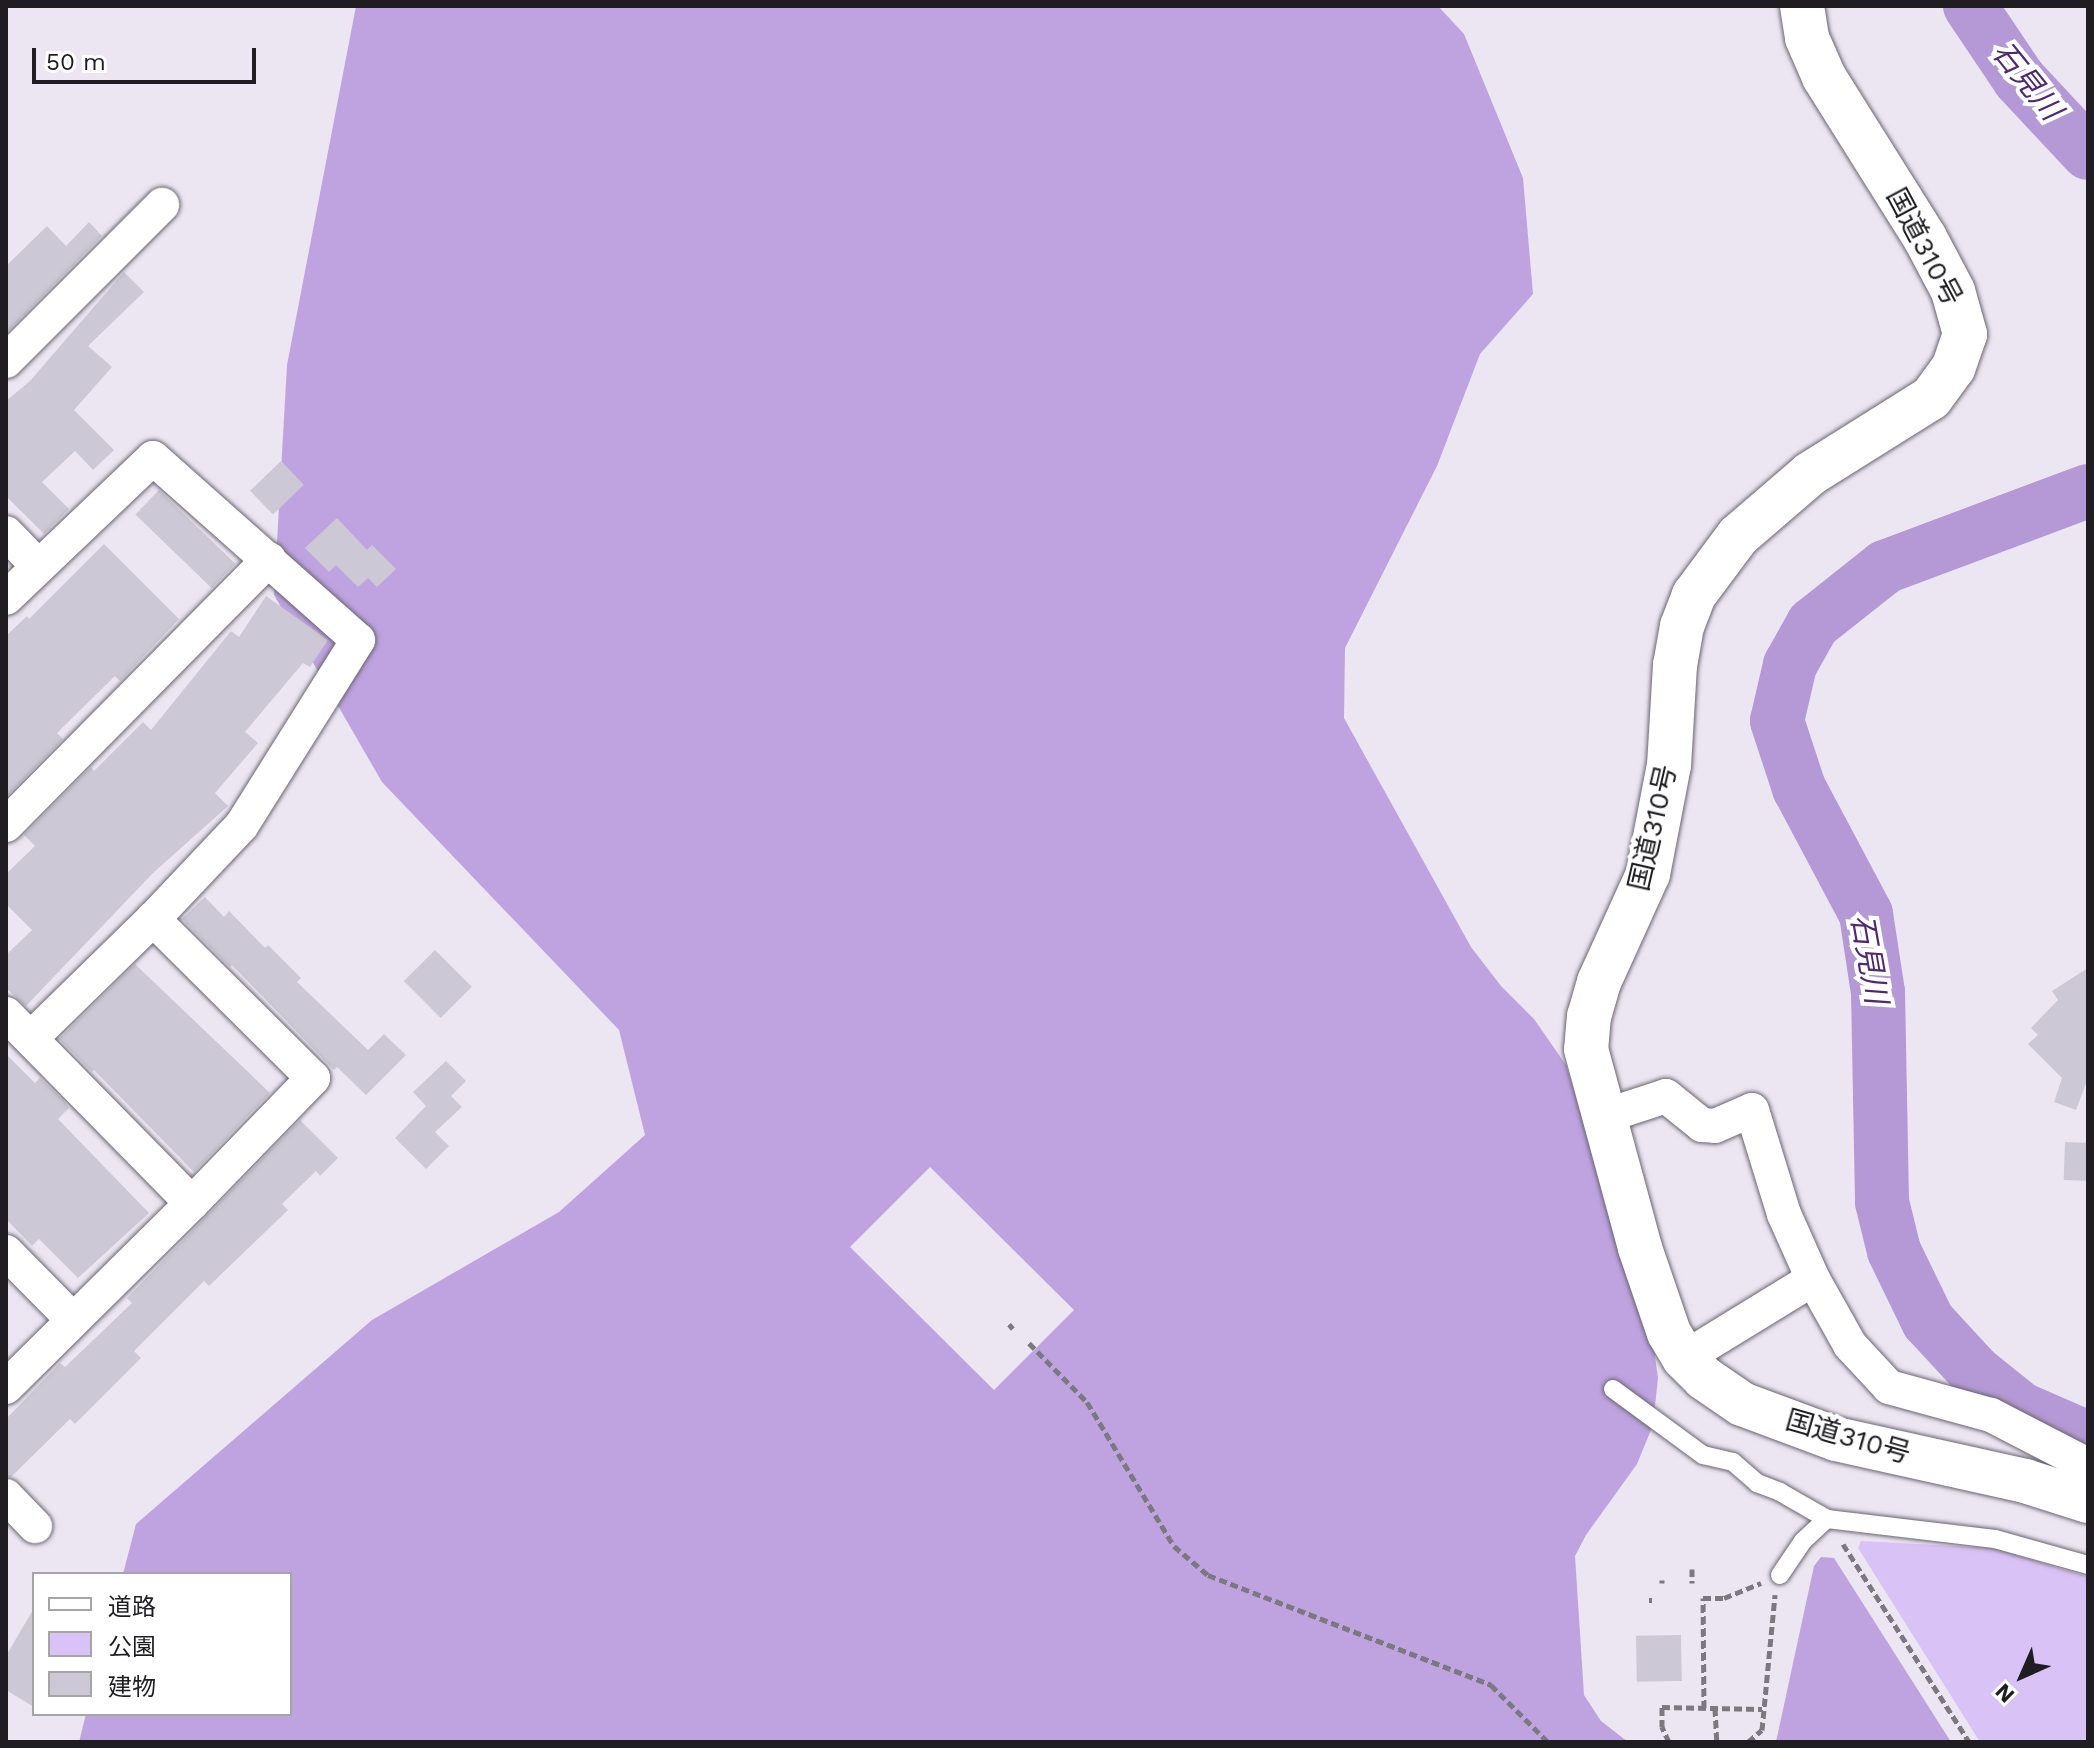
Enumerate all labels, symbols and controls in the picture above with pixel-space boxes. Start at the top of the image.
scale bar [36,32,260,82]
water label: 石見川 [1985,35,2069,127]
text: 50 m [46,48,106,76]
street label: 国道310号 [1879,182,1969,312]
street label: 国道310号 [1622,762,1684,894]
water label: 石見川 [1843,912,1895,1006]
street label: 国道310号 [1782,1403,1914,1471]
legend [32,1572,292,1716]
text: 道路 [108,1593,156,1621]
text: 公園 [108,1633,156,1661]
north arrow [1982,1636,2062,1716]
text: 建物 [108,1673,156,1701]
text: N [1990,1679,2019,1708]

